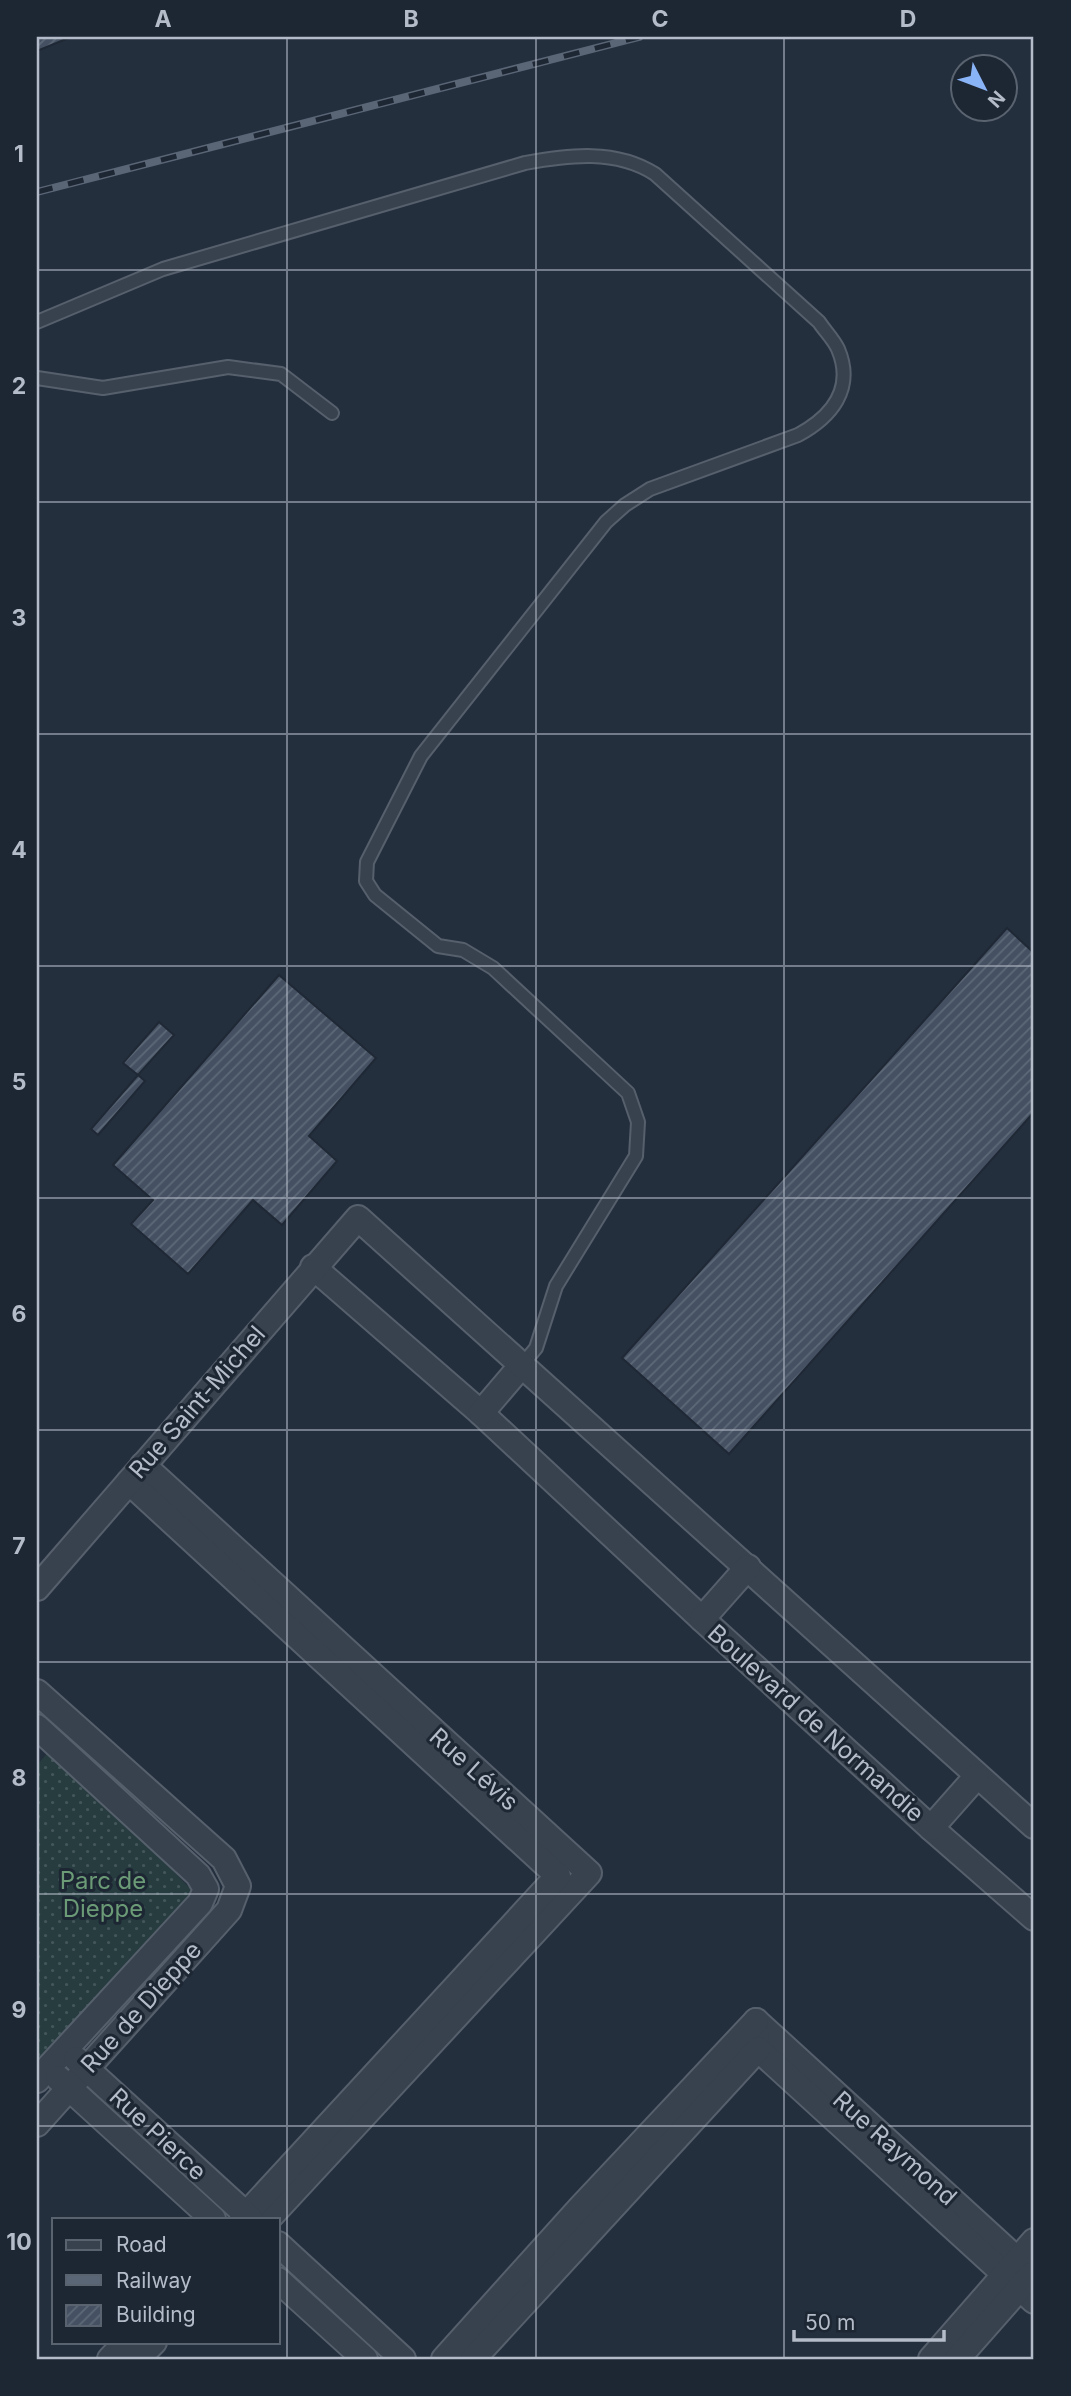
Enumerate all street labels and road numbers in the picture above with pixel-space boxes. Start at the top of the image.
street label: Rue Saint-Michel [123,1320,271,1484]
street label: Boulevard de Normandie [702,1618,930,1828]
street label: Rue Lévis [424,1722,524,1816]
street label: Rue de Dieppe [75,1935,207,2079]
street label: Rue Pierce [104,2082,212,2186]
street label: Rue Raymond [827,2085,963,2211]

